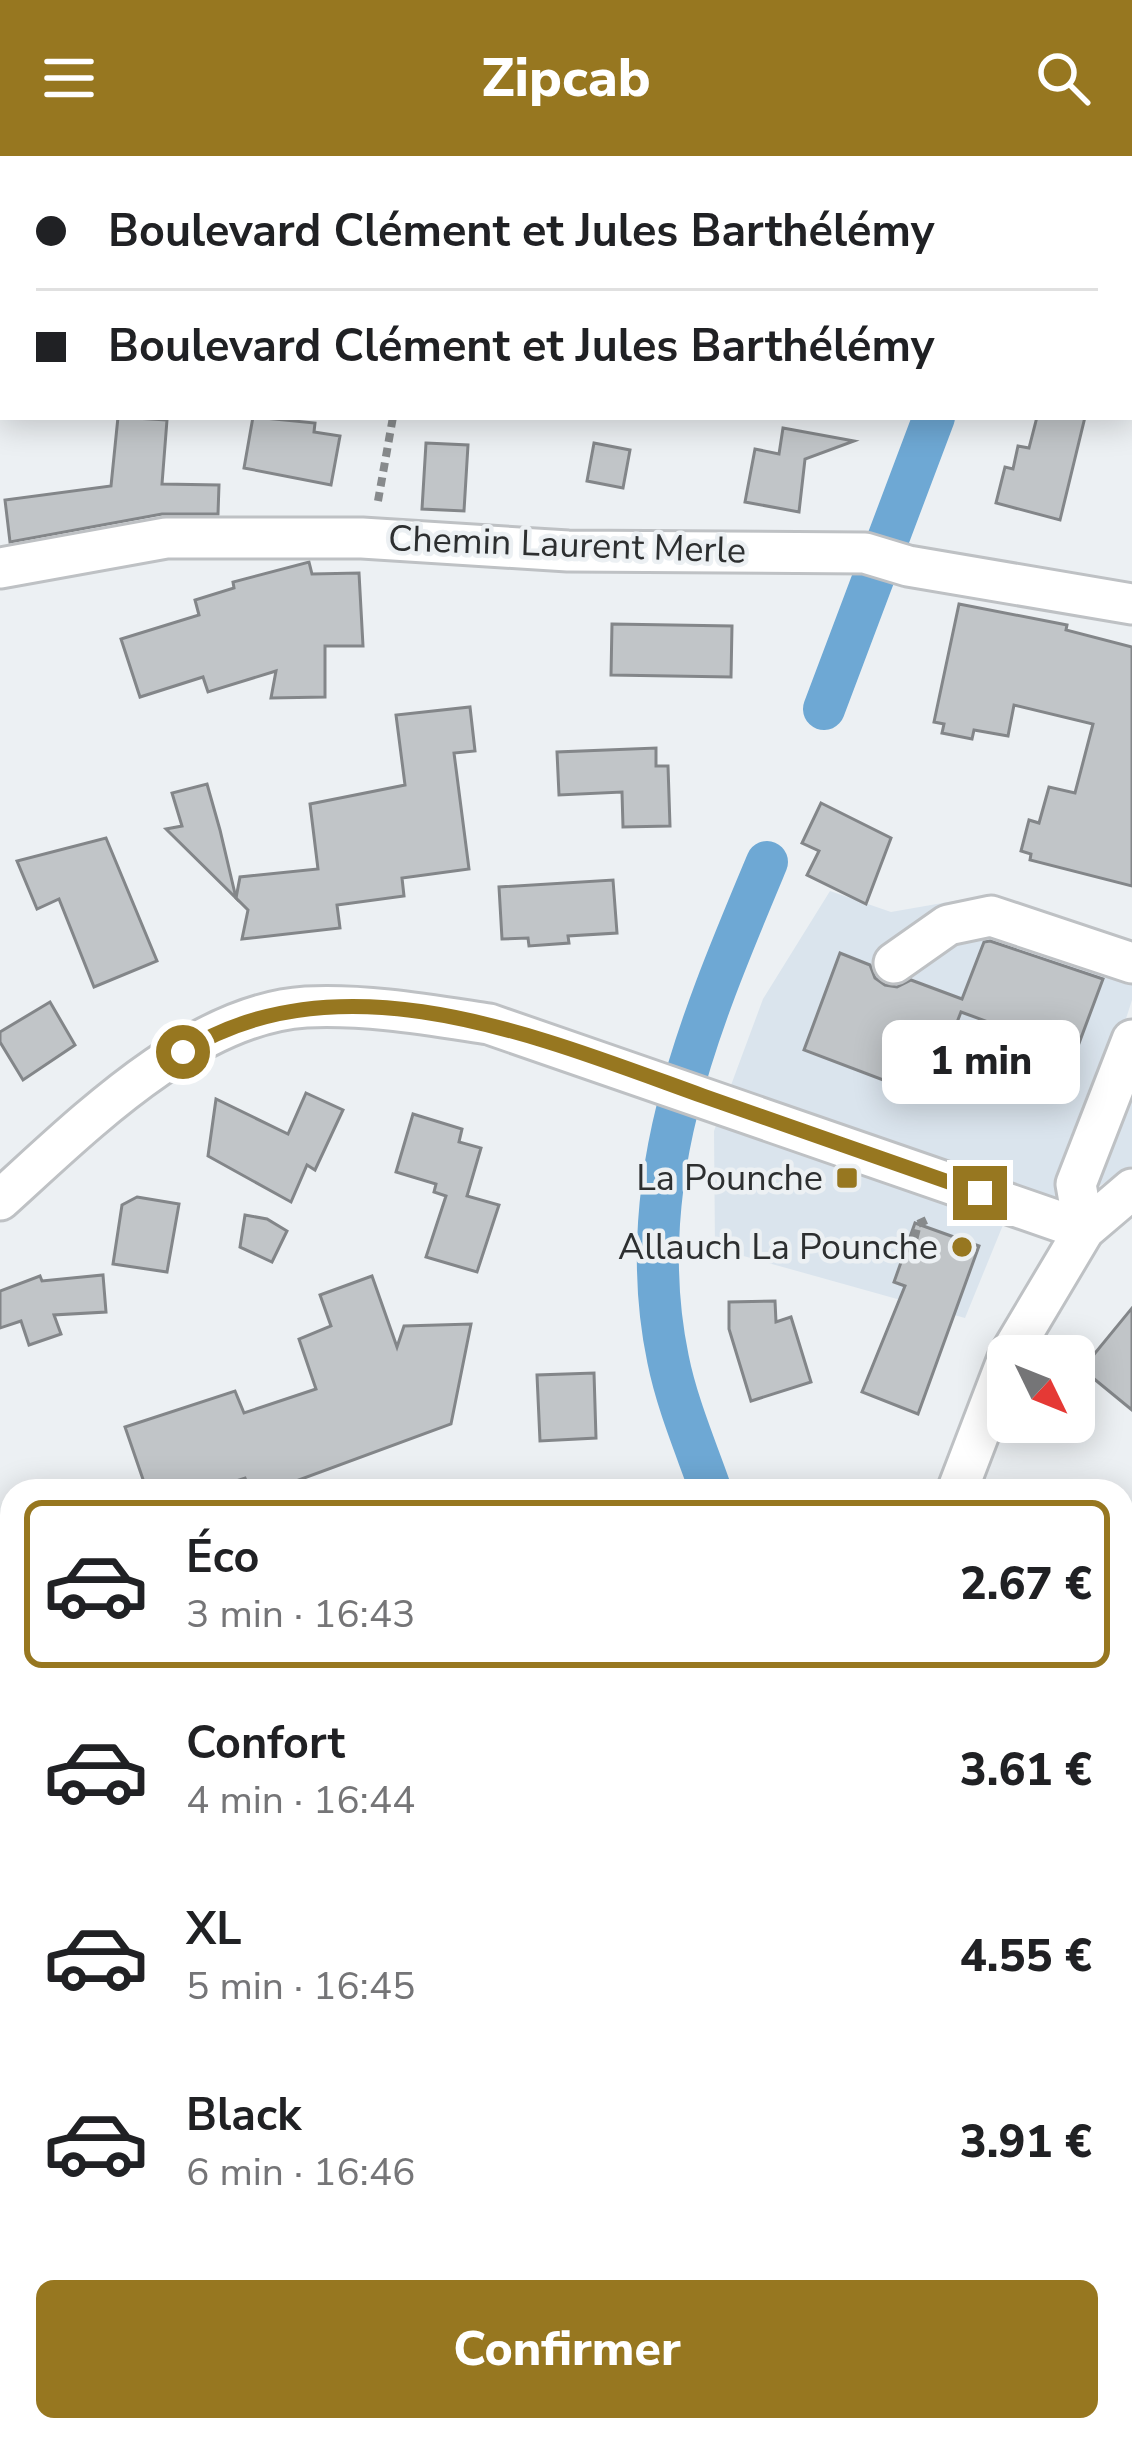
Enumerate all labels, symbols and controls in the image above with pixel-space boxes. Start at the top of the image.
text: Zipcab [481,41,651,115]
icon: menu [36,45,102,111]
icon: search [1030,45,1096,111]
text: Boulevard Clément et Jules Barthélémy [108,201,934,262]
text: Boulevard Clément et Jules Barthélémy [108,316,934,377]
street label: Chemin Laurent Merle [387,514,747,576]
callout: 1 min [881,1019,1079,1103]
route start [156,1025,210,1079]
text: 1 min [930,1035,1032,1088]
place label: La Pounche [636,1154,823,1203]
marker: La Pounche [834,1165,860,1191]
route end [953,1166,1007,1220]
place label: Allauch La Pounche [618,1223,938,1272]
marker: Allauch La Pounche [949,1234,975,1260]
north arrow [987,1335,1095,1443]
map controls [987,1335,1095,1443]
text: Éco [186,1527,259,1588]
icon: car [42,1530,150,1638]
text: 2.67 € [960,1554,1092,1615]
text: 3 min · 16:43 [186,1588,415,1641]
text: Confort [186,1713,345,1774]
icon: car [42,1716,150,1824]
text: 3.61 € [960,1740,1092,1801]
text: 4 min · 16:44 [186,1774,415,1827]
text: XL [186,1899,242,1960]
icon: car [42,1902,150,2010]
text: 4.55 € [960,1926,1092,1987]
text: 5 min · 16:45 [186,1960,415,2013]
text: Black [186,2085,301,2146]
icon: car [42,2088,150,2196]
text: 3.91 € [960,2112,1092,2173]
text: 6 min · 16:46 [186,2146,415,2199]
button: Confirmer [36,2280,1098,2418]

